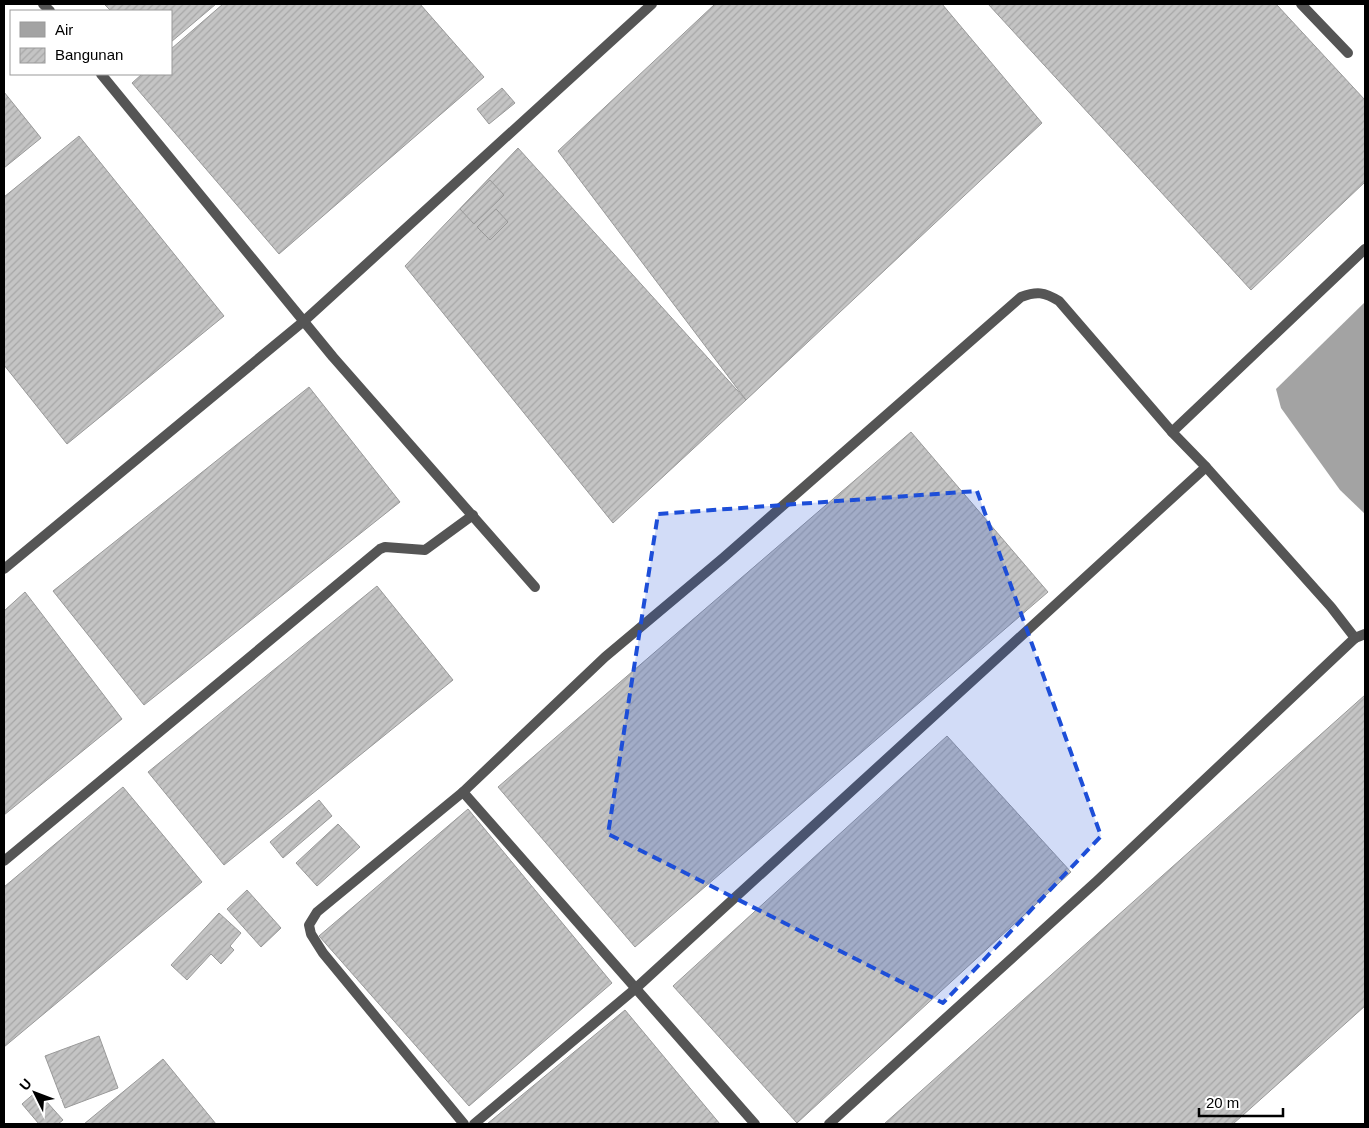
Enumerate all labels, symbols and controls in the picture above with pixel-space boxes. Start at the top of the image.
legend [10,10,172,75]
text: Air [55,21,73,38]
text: Bangunan [55,46,123,63]
north arrow [10,1068,60,1118]
text: U [16,1075,35,1093]
scale bar [1199,1086,1283,1118]
text: 20 m [1206,1094,1239,1111]

